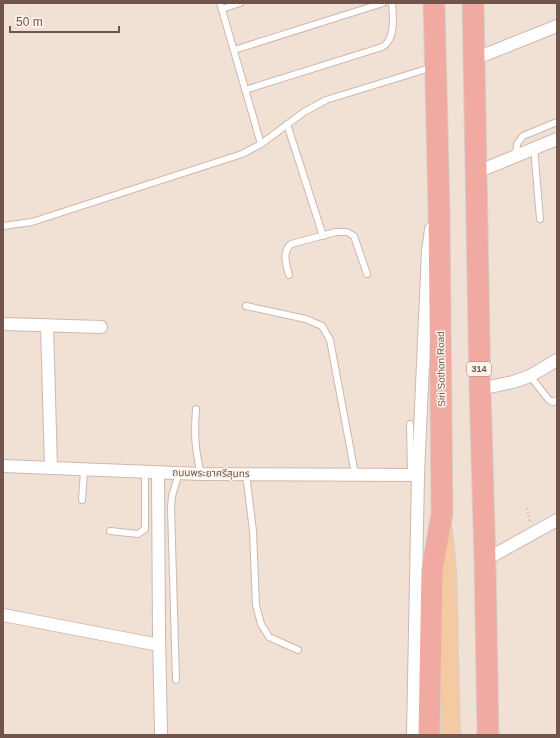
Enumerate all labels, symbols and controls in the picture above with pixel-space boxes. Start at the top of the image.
scale bar [10,8,119,34]
text: 50 m [16,15,43,29]
street label: Siri Sothon Road [435,331,447,407]
road number: 314 [467,362,491,376]
street label: ถนนพระยาศรีสุนทร [172,467,250,480]

